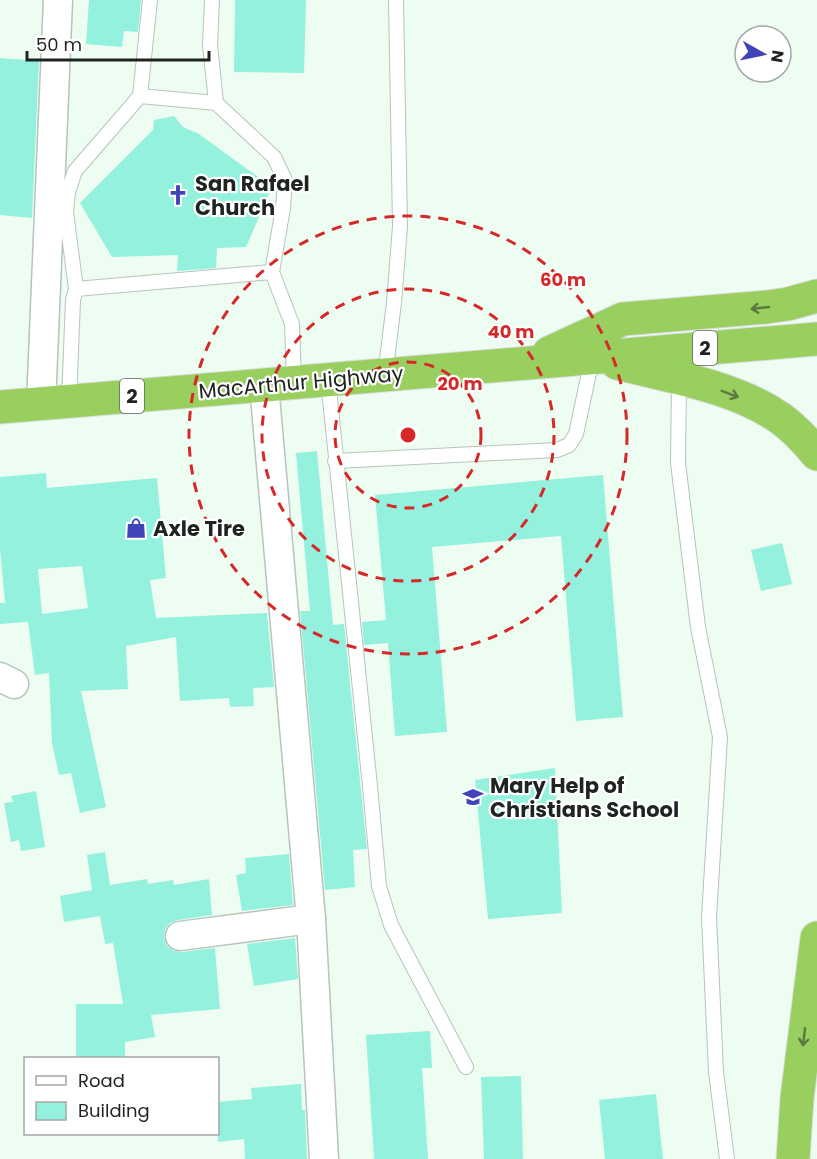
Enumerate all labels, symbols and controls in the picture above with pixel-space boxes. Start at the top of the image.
scale bar [27,24,208,62]
north arrow [733,24,793,84]
text: 50 m [36,32,82,57]
text: N [765,49,790,64]
place label: San Rafael Church [195,169,310,222]
church icon: San Rafael Church [166,183,190,207]
text: 60 m [540,267,586,292]
one-way arrow [751,303,771,314]
text: 40 m [488,319,534,344]
road number: 2 [693,331,717,365]
street label: MacArthur Highway [197,359,405,405]
text: 20 m [438,371,482,396]
road number: 2 [120,379,144,413]
one-way arrow [720,389,739,400]
centre of rings [398,425,418,445]
place label: Axle Tire [153,514,245,543]
shop icon: Axle Tire [124,516,148,540]
place label: Mary Help of Christians School [490,771,679,824]
school or university icon: Mary Help of Christians School [461,785,485,809]
one-way arrow [799,1027,810,1047]
legend [24,1057,219,1135]
text: Road [78,1068,125,1093]
text: Building [78,1098,150,1123]

